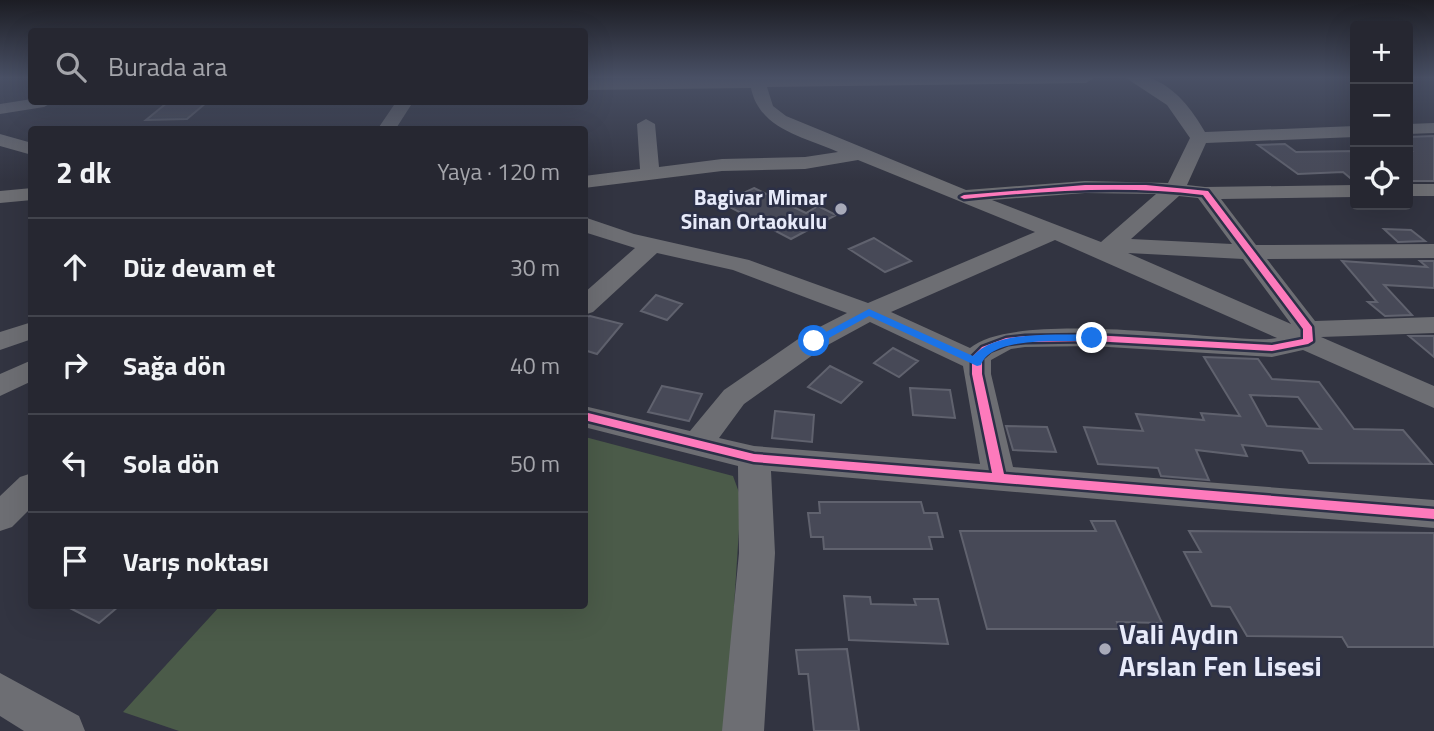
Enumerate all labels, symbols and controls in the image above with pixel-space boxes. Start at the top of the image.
map controls [1350,21,1413,210]
button: + [1350,21,1413,84]
search box [28,28,588,105]
text: Burada ara [108,47,227,86]
icon: search [52,48,90,86]
button: − [1350,84,1413,147]
button: locate [1350,147,1413,210]
text: 2 dk [56,149,111,195]
text: Yaya · 120 m [437,154,560,189]
place label: Bagivar Mimar Sinan Ortaokulu [681,181,827,237]
marker: Bagivar Mimar Sinan Ortaokulu [833,201,849,217]
icon: ahead [56,248,94,286]
text: Düz devam et [123,248,275,287]
text: 30 m [510,250,560,285]
route end [1076,322,1107,353]
route start [798,325,829,356]
icon: right [56,346,94,384]
text: Sağa dön [123,346,226,385]
text: 40 m [510,348,560,383]
icon: left [56,444,94,482]
text: Sola dön [123,444,220,483]
text: 50 m [510,446,560,481]
icon: arrive [56,542,94,580]
text: Varış noktası [123,542,269,581]
place label: Vali Aydın Arslan Fen Lisesi [1119,612,1322,687]
marker: Vali Aydın Arslan Fen Lisesi [1097,641,1113,657]

